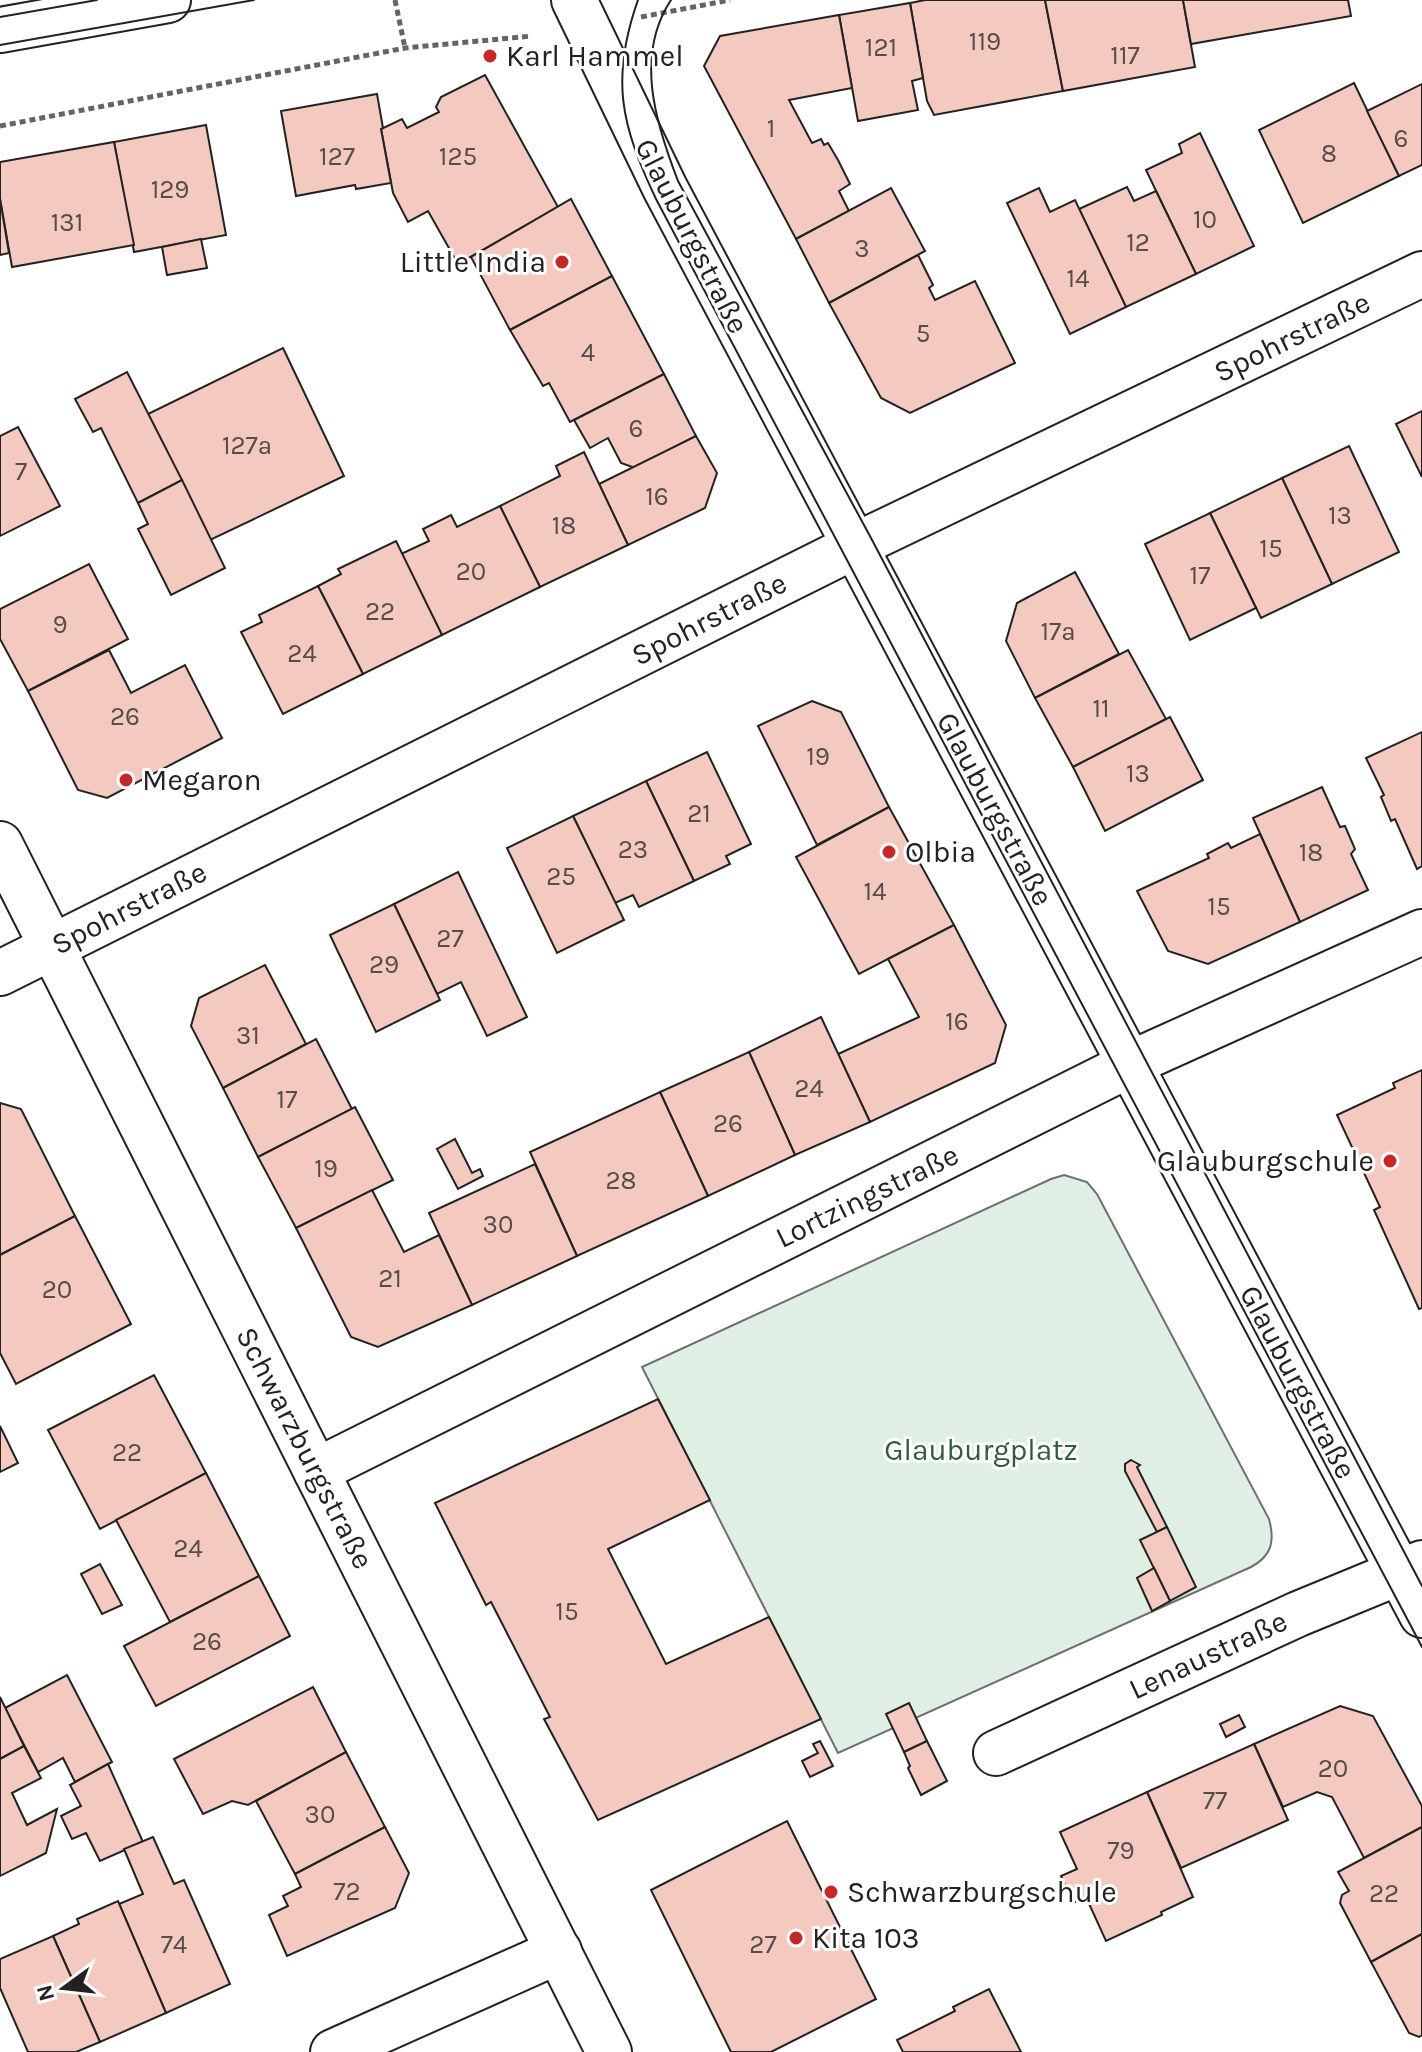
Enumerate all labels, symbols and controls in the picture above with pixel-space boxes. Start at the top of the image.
house number: 119 [969,26,1001,57]
house number: 121 [865,32,897,63]
place label: Karl Hammel [506,38,684,74]
house number: 117 [1110,40,1140,71]
marker: Karl Hammel [481,47,499,65]
house number: 1 [767,113,775,144]
house number: 6 [1394,123,1408,154]
street label: Glauburgstraße [627,133,757,339]
house number: 8 [1321,138,1337,169]
house number: 127 [319,141,355,172]
house number: 125 [439,141,477,172]
house number: 129 [151,174,189,205]
house number: 10 [1193,204,1217,235]
house number: 131 [51,207,83,238]
house number: 12 [1126,227,1150,258]
house number: 3 [854,233,870,264]
place label: Little India [400,244,546,280]
marker: Little India [553,253,571,271]
house number: 14 [1066,263,1090,294]
street label: Spohrstraße [1208,284,1376,390]
house number: 5 [916,318,930,349]
house number: 4 [581,337,595,368]
house number: 6 [629,413,643,444]
house number: 127a [222,430,272,461]
house number: 7 [15,456,27,487]
house number: 16 [645,481,669,512]
house number: 13 [1328,500,1352,531]
house number: 18 [552,510,576,541]
house number: 15 [1259,533,1283,564]
house number: 20 [456,556,486,587]
house number: 17 [1190,560,1210,591]
street label: Spohrstraße [625,565,793,673]
house number: 22 [365,596,395,627]
house number: 9 [52,609,68,640]
house number: 17a [1040,616,1076,647]
house number: 24 [287,638,317,669]
house number: 11 [1092,693,1110,724]
house number: 26 [110,701,140,732]
street label: Glauburgstraße [929,706,1061,912]
house number: 19 [806,741,830,772]
house number: 13 [1126,758,1150,789]
place label: Megaron [142,762,262,798]
marker: Megaron [117,771,135,789]
house number: 21 [687,798,711,829]
house number: 23 [618,834,648,865]
place label: Olbia [905,834,976,870]
house number: 18 [1299,837,1323,868]
marker: Olbia [880,843,898,861]
street label: Spohrstraße [45,854,213,962]
house number: 25 [546,861,576,892]
house number: 14 [863,876,887,907]
house number: 15 [1207,891,1231,922]
house number: 27 [436,923,464,954]
house number: 29 [369,949,399,980]
house number: 16 [945,1006,969,1037]
house number: 31 [236,1020,260,1051]
house number: 24 [794,1073,824,1104]
house number: 17 [277,1084,297,1115]
house number: 26 [713,1108,743,1139]
street label: Lortzingstraße [770,1136,964,1256]
place label: Glauburgschule [1157,1143,1374,1179]
marker: Glauburgschule [1381,1152,1399,1170]
house number: 19 [314,1153,338,1184]
house number: 28 [605,1165,637,1196]
house number: 30 [483,1209,513,1240]
house number: 21 [378,1263,402,1294]
house number: 20 [42,1274,72,1305]
street label: Glauburgstraße [1232,1279,1364,1485]
street label: Schwarzburgstraße [228,1321,382,1575]
park label: Glauburgplatz [884,1432,1078,1468]
house number: 22 [112,1437,142,1468]
house number: 24 [173,1533,203,1564]
house number: 15 [555,1596,579,1627]
street label: Lenaustraße [1123,1603,1293,1707]
house number: 26 [192,1626,222,1657]
house number: 20 [1318,1753,1348,1784]
house number: 77 [1203,1785,1227,1816]
house number: 30 [305,1799,335,1830]
house number: 79 [1107,1835,1135,1866]
place label: Schwarzburgschule [847,1874,1117,1910]
house number: 72 [333,1876,361,1907]
house number: 22 [1369,1878,1399,1909]
marker: Schwarzburgschule [822,1883,840,1901]
place label: Kita 103 [812,1920,920,1956]
house number: 74 [161,1929,187,1960]
house number: 27 [749,1929,777,1960]
marker: Kita 103 [787,1929,805,1947]
north arrow [24,1948,104,2028]
text: N [31,1982,60,2004]

